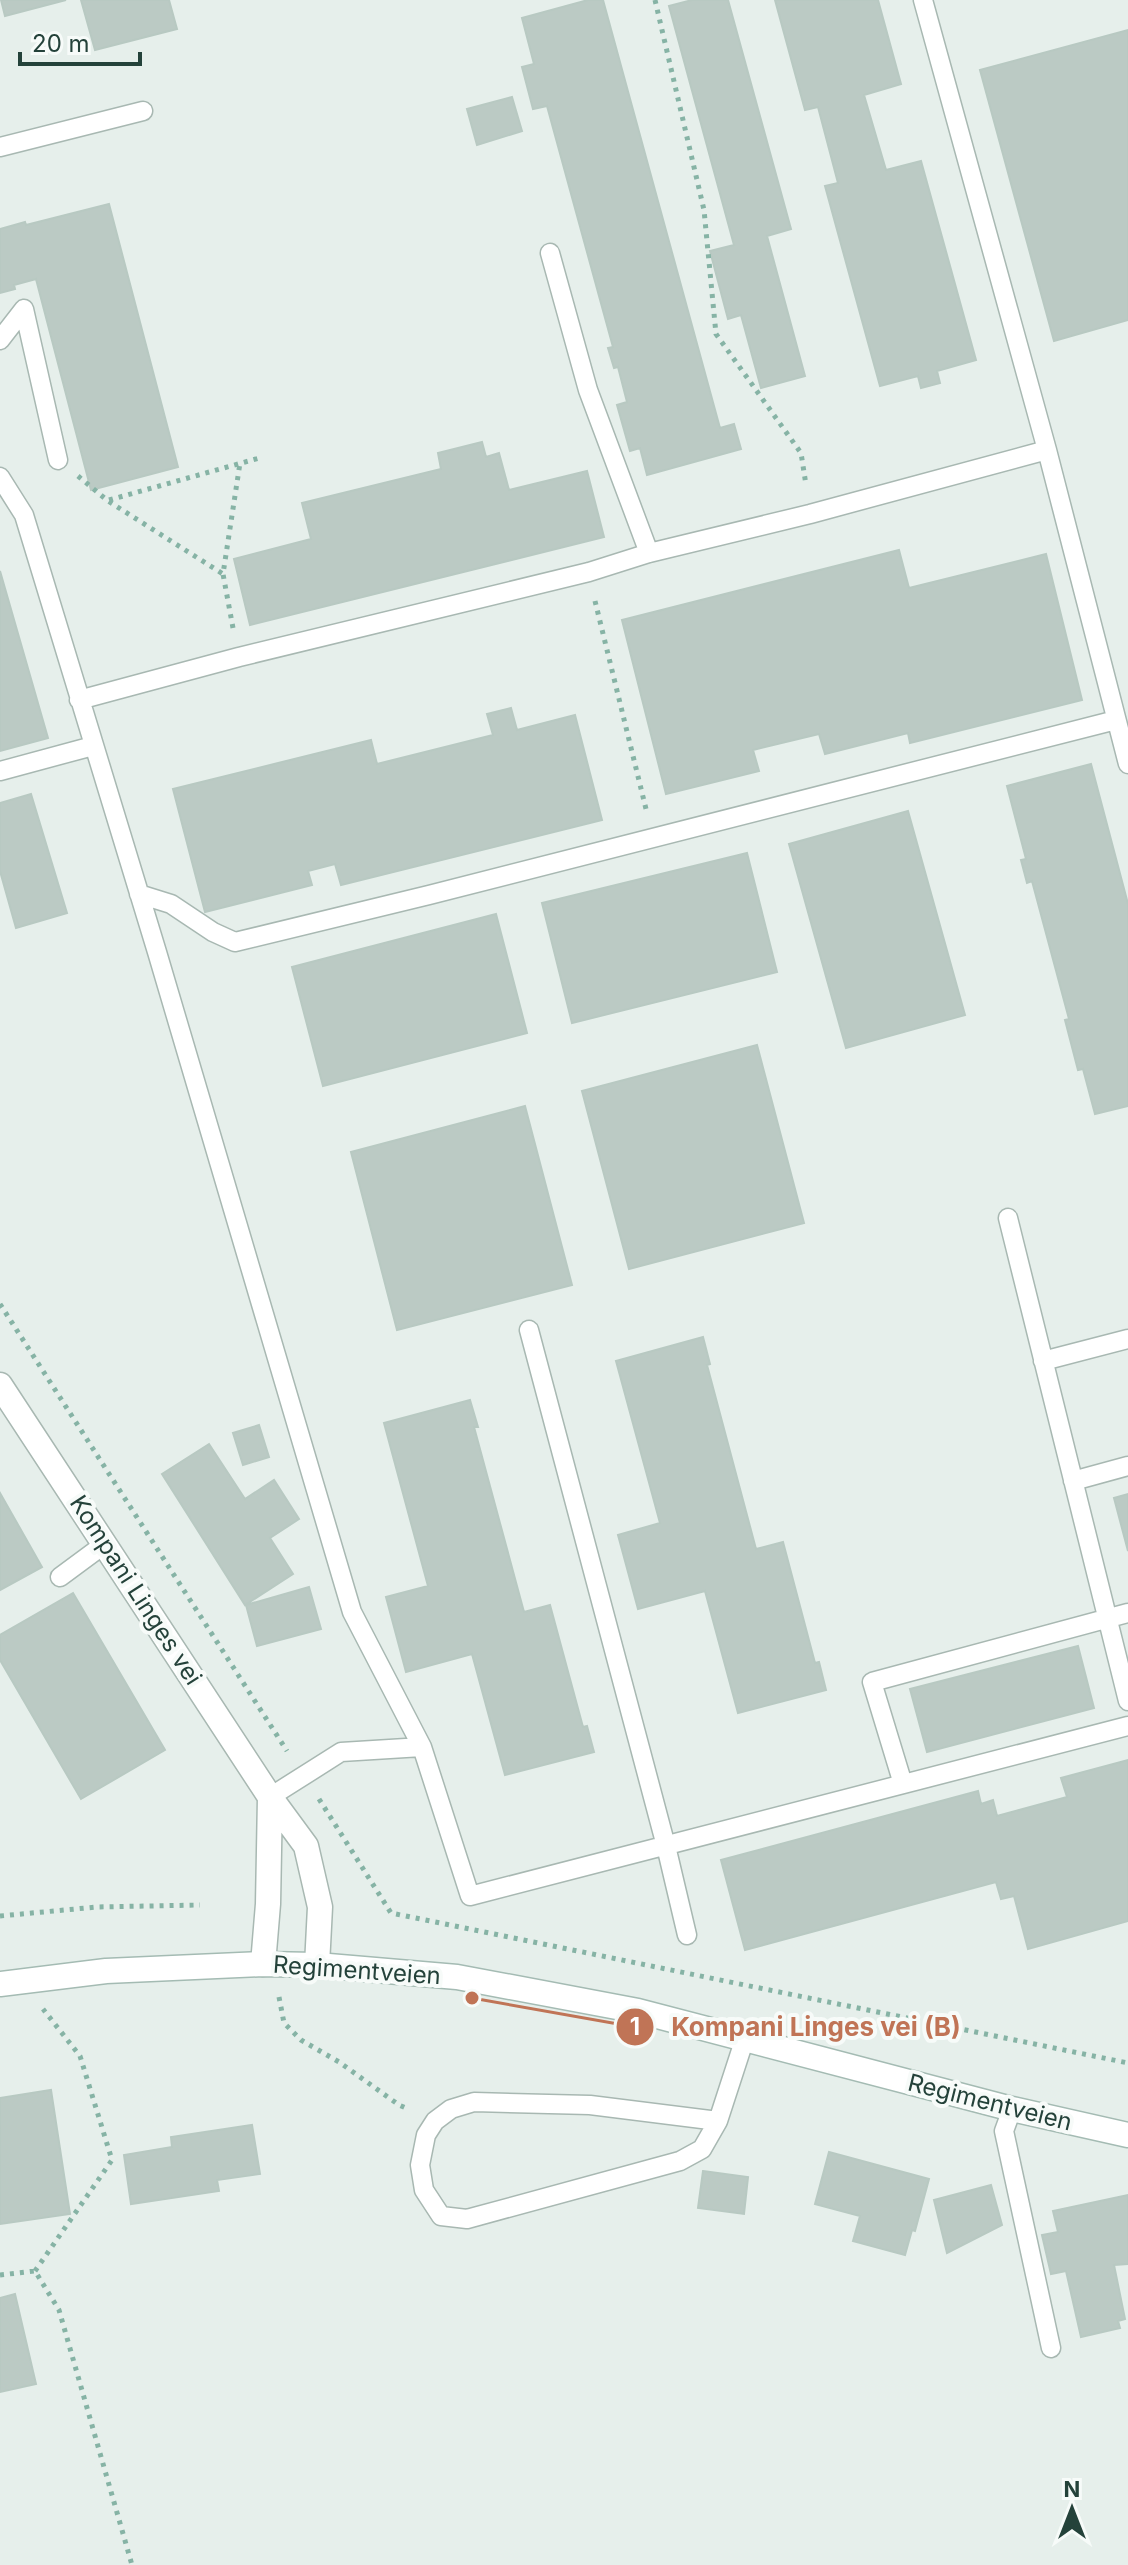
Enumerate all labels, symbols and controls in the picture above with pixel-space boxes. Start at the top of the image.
scale bar [20,16,140,66]
text: 20 m [32,29,90,58]
street label: Kompani Linges vei [64,1490,208,1690]
street label: Regimentveien [272,1950,442,1990]
callout: Kompani Linges vei (B) [615,2002,977,2052]
text: Kompani Linges vei (B) [671,2011,961,2042]
text: 1 [630,2012,640,2041]
street label: Regimentveien [905,2068,1075,2136]
north arrow [1032,2469,1112,2549]
text: N [1064,2476,1080,2502]

